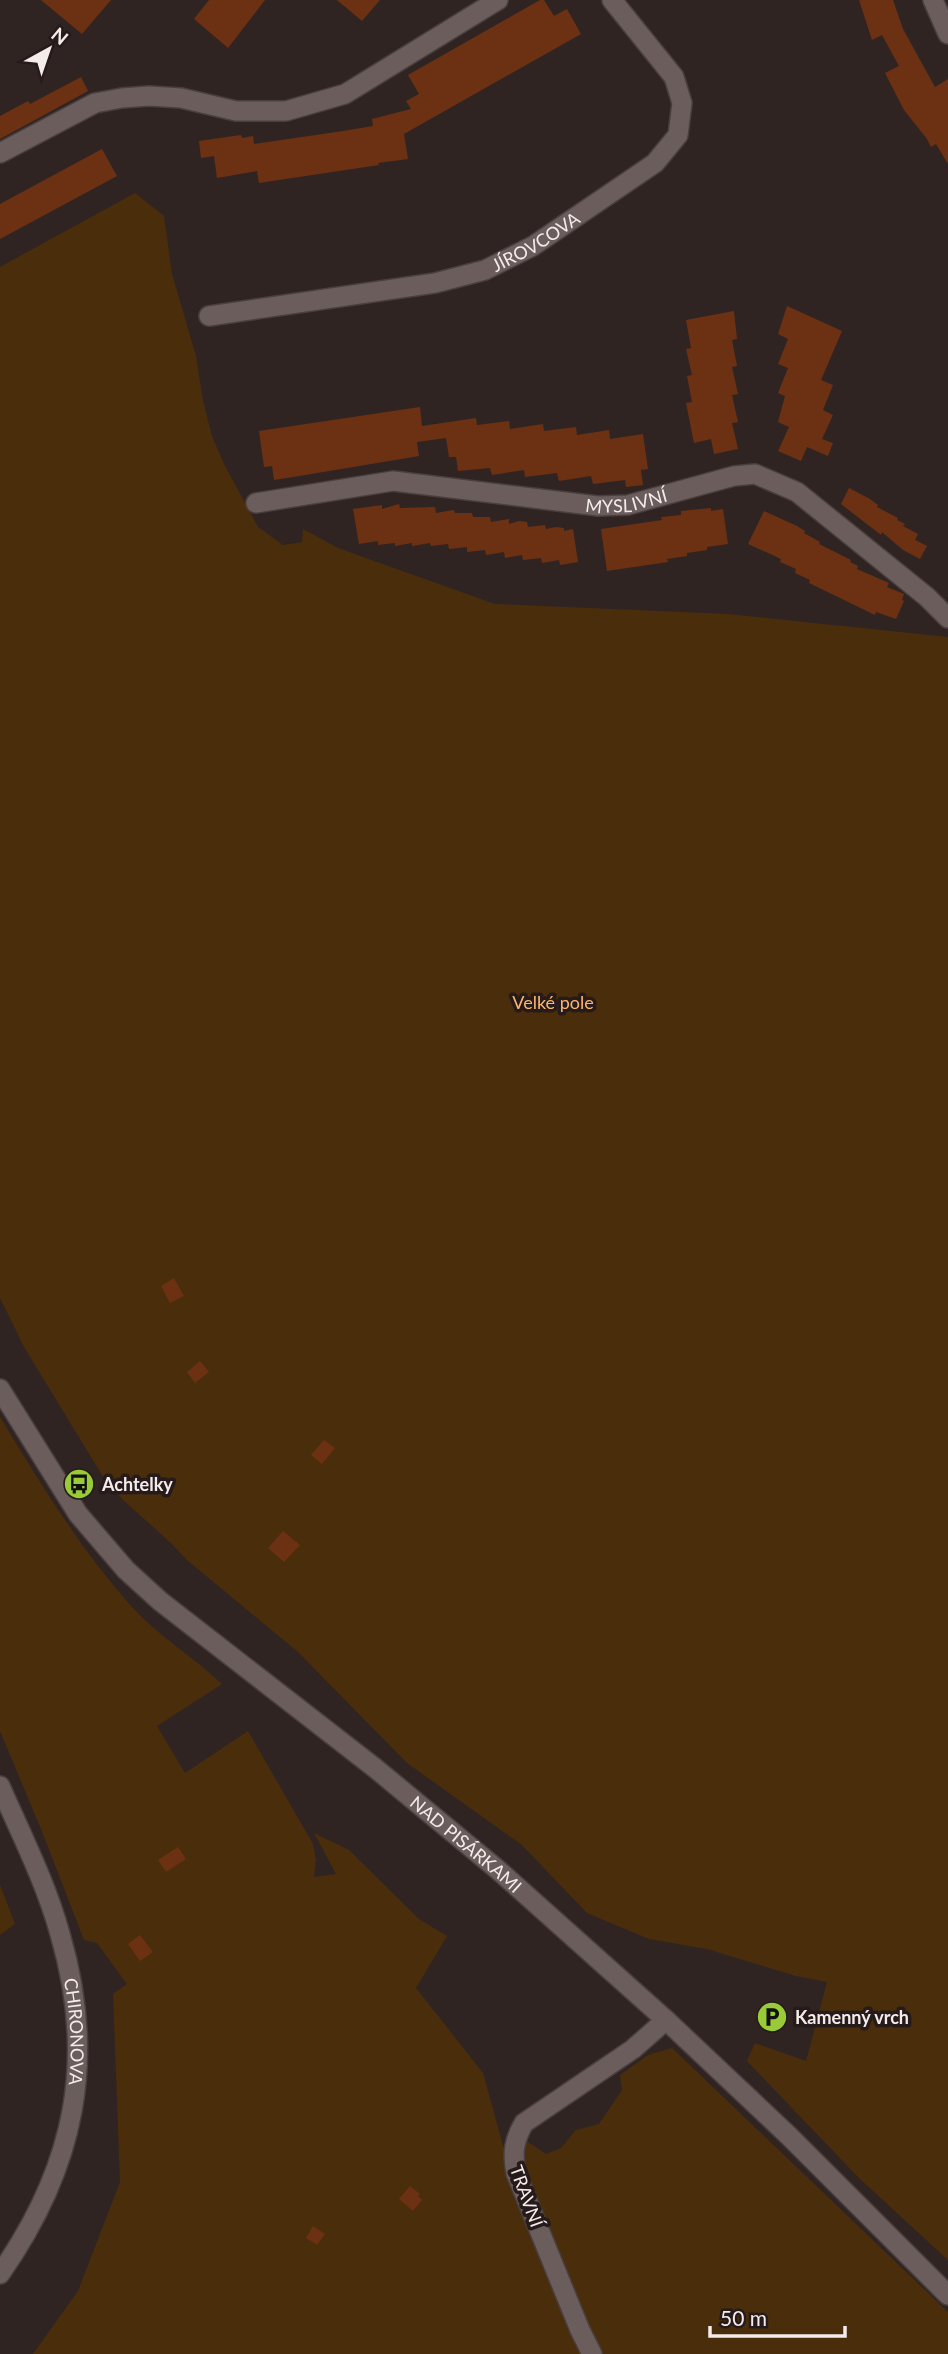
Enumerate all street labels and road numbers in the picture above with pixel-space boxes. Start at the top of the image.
street label: JÍROVCOVA [488,206,584,276]
street label: MYSLIVNÍ [584,484,670,517]
street label: NAD PISÁRKAMI [406,1791,527,1897]
street label: CHIRONOVA [60,1976,89,2087]
street label: TRAVNÍ [506,2162,549,2231]

